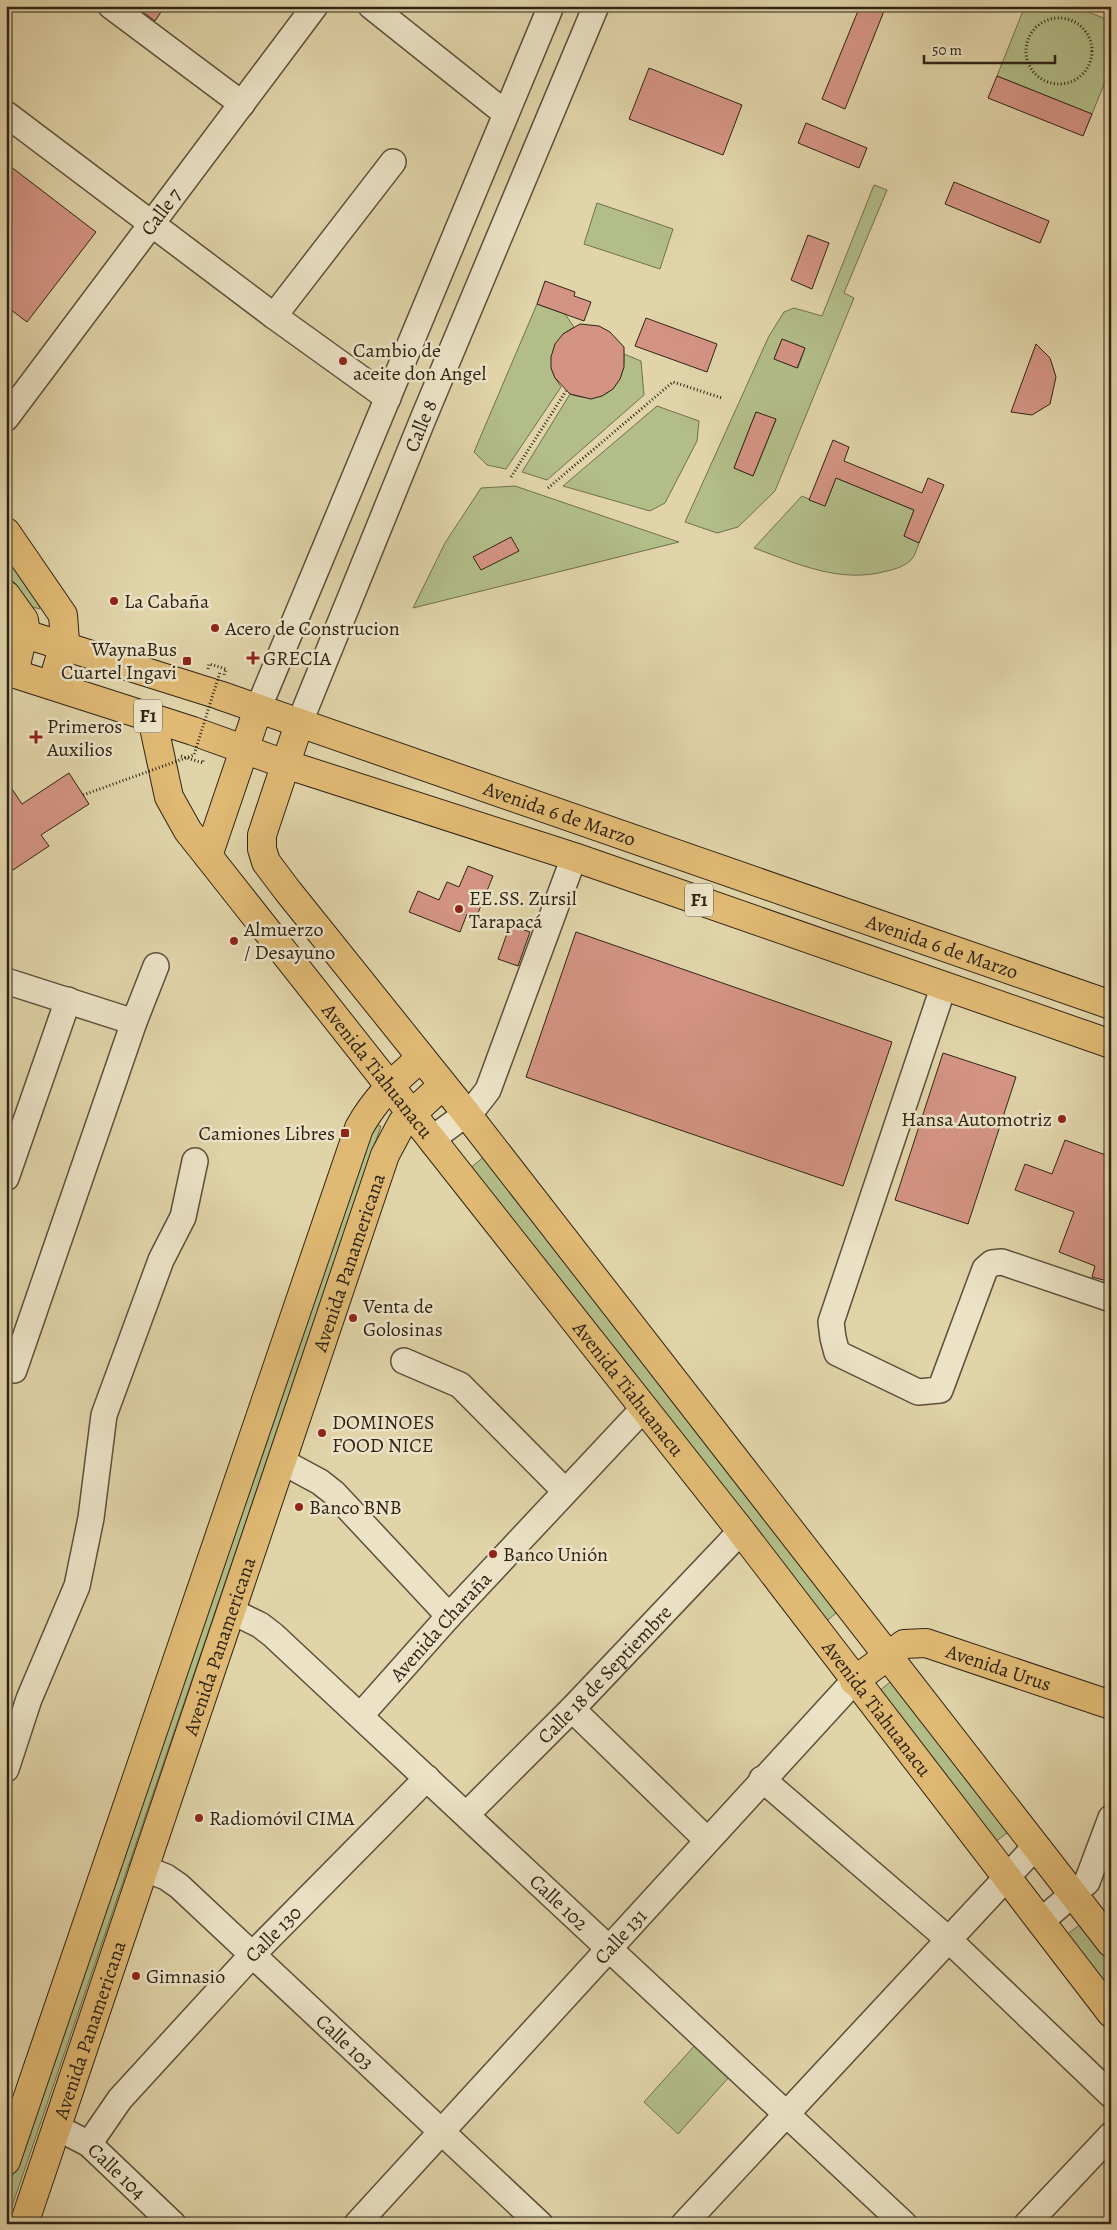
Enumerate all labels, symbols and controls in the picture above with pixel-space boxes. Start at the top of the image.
scale bar [924,32,1056,64]
text: 50 m [932,40,962,60]
street label: Calle 7 [134,182,188,241]
place label: Cambio de aceite don Angel [353,337,486,387]
marker: Cambio de aceite don Angel [337,355,349,367]
street label: Calle 8 [398,395,443,456]
place label: La Cabaña [124,588,210,615]
marker: La Cabaña [108,595,120,607]
place label: Acero de Construcion [224,615,400,642]
marker: Acero de Construcion [209,622,221,634]
place label: WaynaBus Cuartel Ingavi [61,636,177,686]
place label: GRECIA [263,645,332,672]
marker: GRECIA [247,652,259,664]
marker: WaynaBus Cuartel Ingavi [181,655,193,667]
road number: F1 [134,699,162,732]
place label: Primeros Auxilios [46,713,122,763]
marker: Primeros Auxilios [29,730,43,744]
street label: Avenida 6 de Marzo [479,774,639,852]
road number: F1 [685,884,713,916]
place label: EE.SS. Zursil Tarapacá [469,885,577,935]
marker: EE.SS. Zursil Tarapacá [453,903,465,915]
street label: Avenida 6 de Marzo [862,907,1022,985]
place label: Almuerzo / Desayuno [243,916,335,966]
marker: Almuerzo / Desayuno [228,935,240,947]
street label: Avenida Tiahuanacu [315,997,440,1144]
place label: Hansa Automotriz [901,1106,1052,1133]
marker: Hansa Automotriz [1056,1113,1068,1125]
place label: Camiones Libres [199,1120,335,1147]
marker: Camiones Libres [339,1127,351,1139]
street label: Avenida Panamericana [306,1169,392,1356]
place label: Venta de Golosinas [362,1293,443,1343]
marker: Venta de Golosinas [347,1312,359,1324]
street label: Avenida Tiahuanacu [566,1315,691,1462]
place label: DOMINOES FOOD NICE [332,1409,435,1459]
marker: DOMINOES FOOD NICE [316,1427,328,1439]
place label: Banco BNB [309,1494,402,1521]
marker: Banco BNB [293,1501,305,1513]
place label: Banco Unión [503,1541,608,1568]
marker: Banco Unión [487,1548,499,1560]
street label: Avenida Panamericana [176,1553,262,1740]
street label: Avenida Charaña [383,1565,498,1688]
street label: Calle 18 de Septiembre [531,1599,678,1750]
street label: Avenida Tiahuanacu [816,1634,938,1782]
street label: Avenida Urus [942,1637,1055,1698]
place label: Radiomóvil CIMA [209,1805,355,1832]
marker: Radiomóvil CIMA [193,1812,205,1824]
street label: Calle 102 [524,1868,595,1937]
street label: Calle 130 [239,1899,307,1968]
street label: Calle 131 [588,1903,653,1970]
street label: Avenida Panamericana [47,1936,132,2123]
place label: Gimnasio [146,1963,225,1990]
marker: Gimnasio [130,1970,142,1982]
street label: Calle 103 [310,2008,380,2075]
street label: Calle 104 [82,2137,152,2205]

